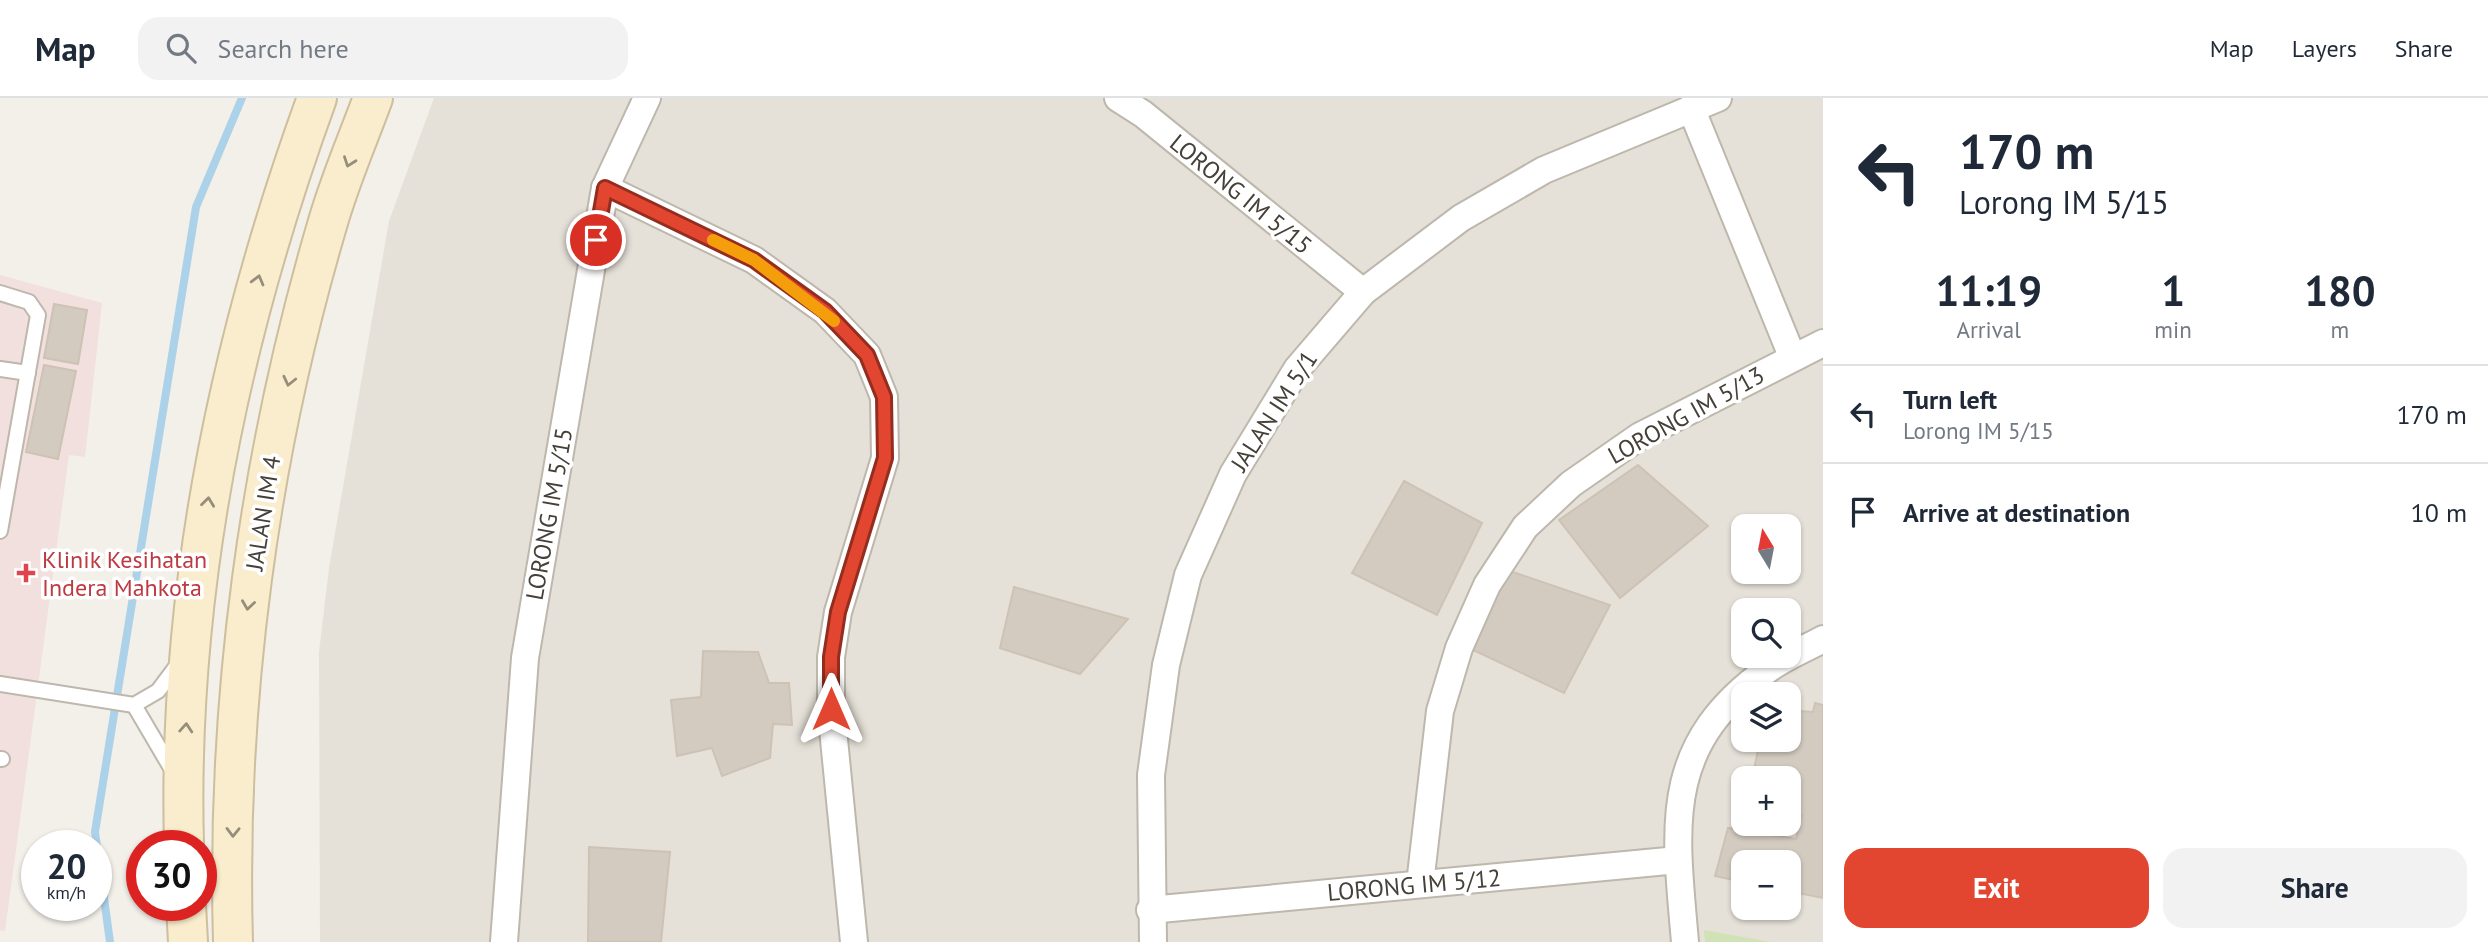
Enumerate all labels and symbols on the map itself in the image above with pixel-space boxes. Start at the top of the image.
street label: LORONG IM 5/15 [1164,127,1318,261]
one-way arrow [344,156,358,168]
pin [566,210,626,270]
one-way arrow [249,274,264,286]
street label: JALAN IM 5/1 [1223,345,1324,478]
street label: LORONG IM 5/13 [1602,359,1770,471]
one-way arrow [282,375,297,387]
street label: LORONG IM 5/15 [519,426,579,602]
street label: JALAN IM 4 [238,453,287,574]
one-way arrow [201,496,216,508]
north arrow [1731,514,1801,584]
place label: Klinik Kesihatan Indera Mahkota [42,544,207,603]
marker: Klinik Kesihatan Indera Mahkota [16,563,36,583]
one-way arrow [241,599,256,611]
position arrow [794,672,868,746]
one-way arrow [178,722,193,733]
one-way arrow [225,827,241,837]
speed limit sign: 30 [126,830,217,921]
street label: LORONG IM 5/12 [1326,862,1502,908]

